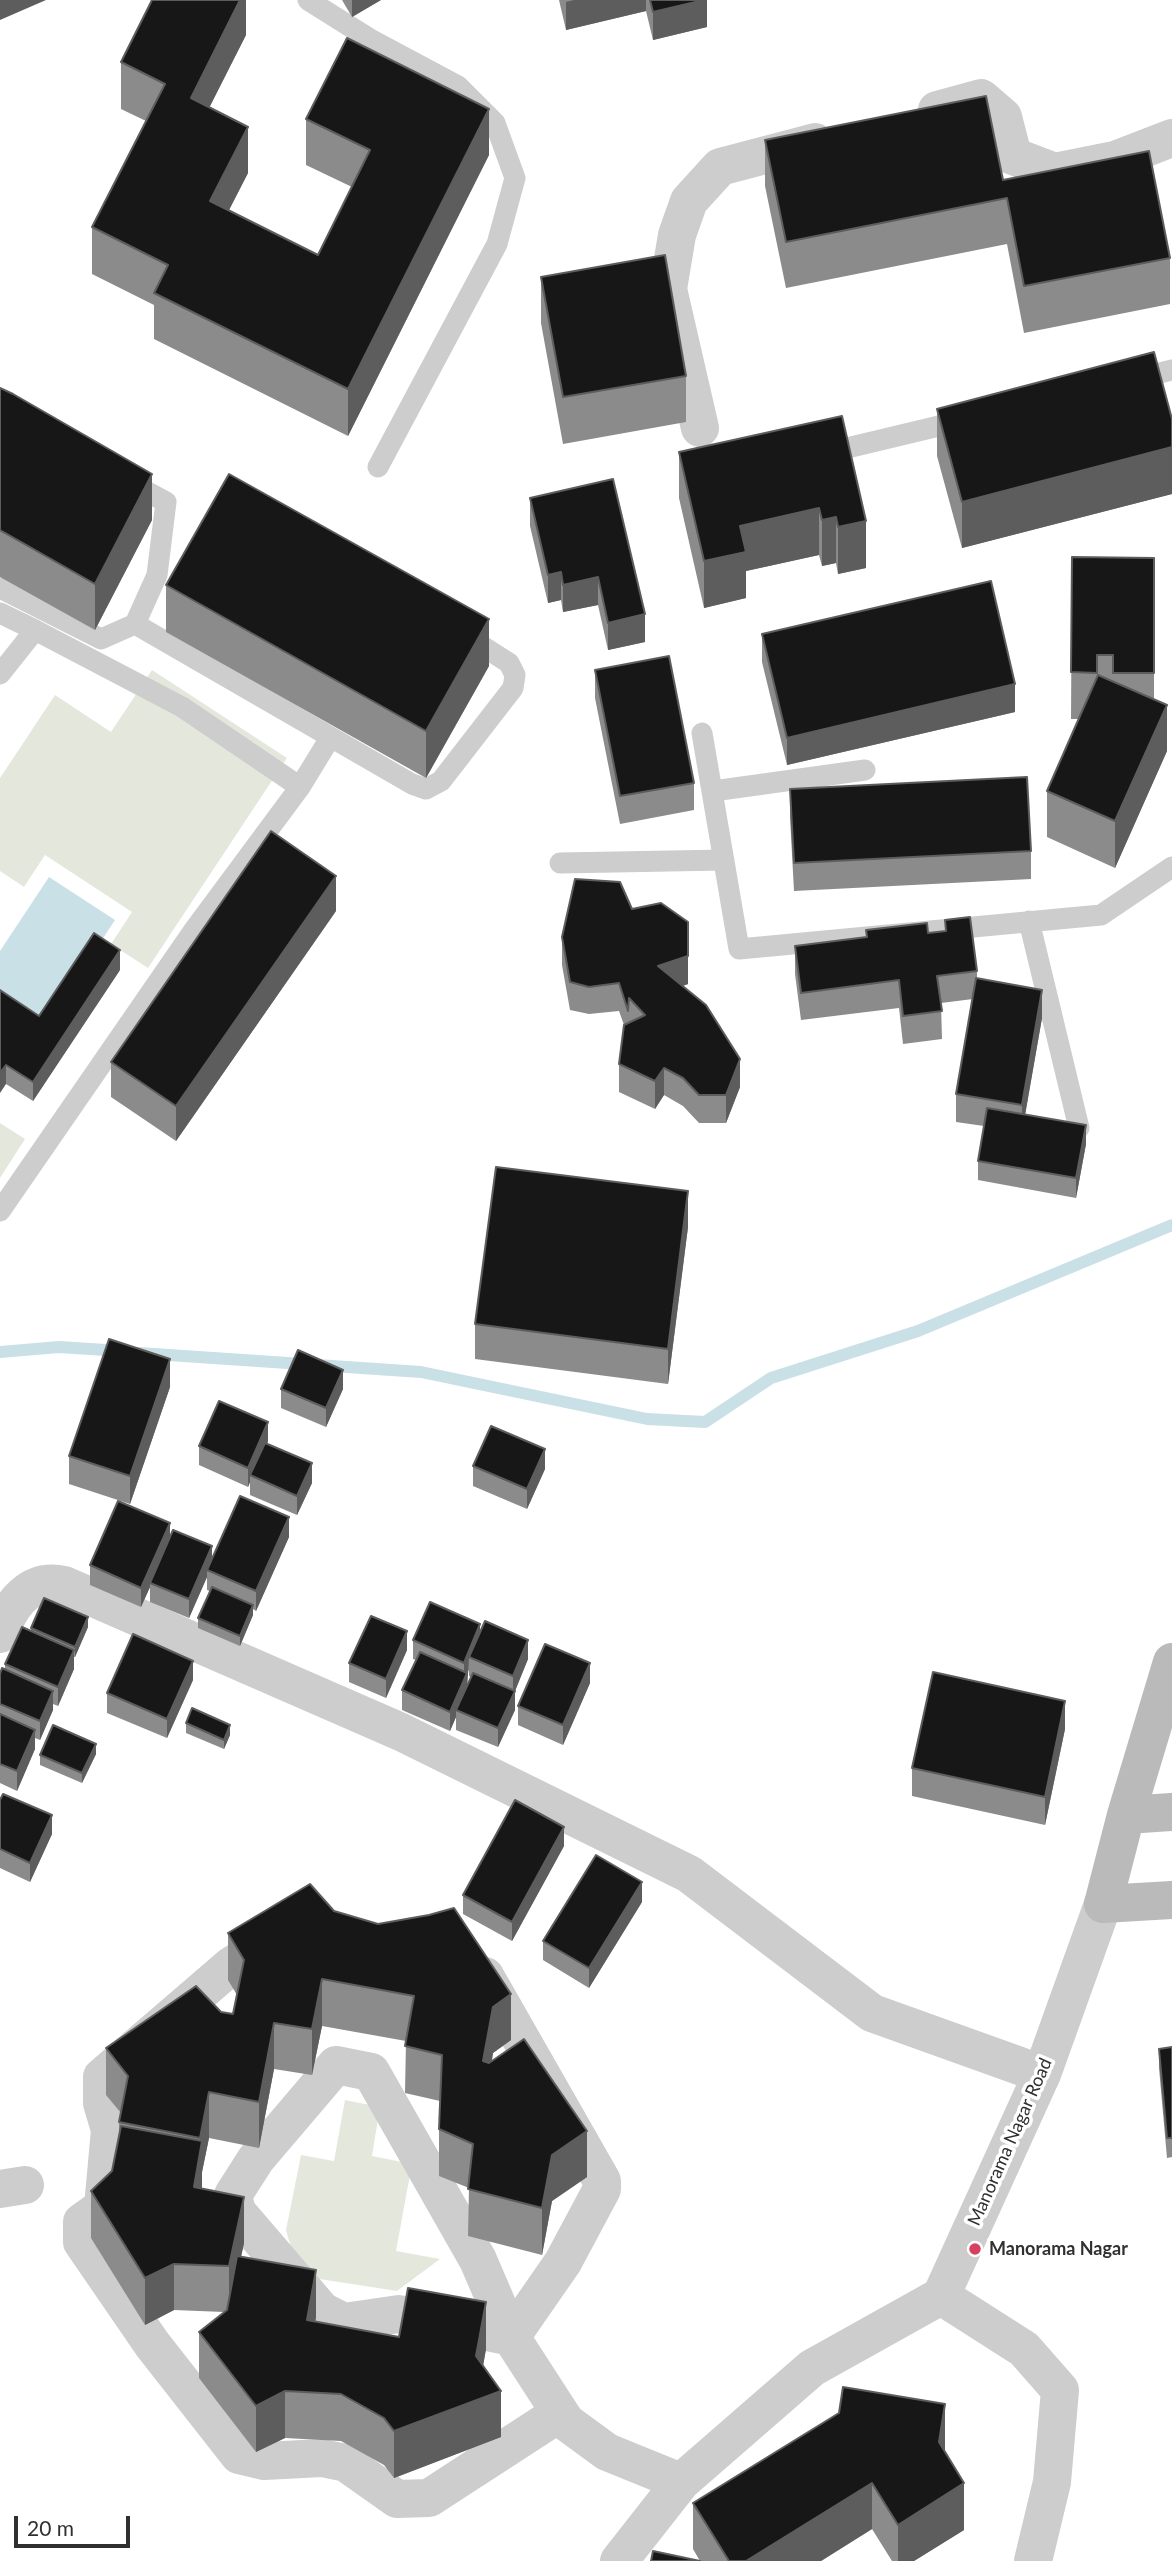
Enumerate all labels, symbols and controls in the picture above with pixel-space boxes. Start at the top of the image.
street label: Manorama Nagar Road [963,2055,1057,2229]
place label: Manorama Nagar [989,2238,1128,2260]
marker: Manorama Nagar [967,2241,983,2257]
scale bar [18,2502,133,2546]
text: 20 m [27,2515,74,2540]

